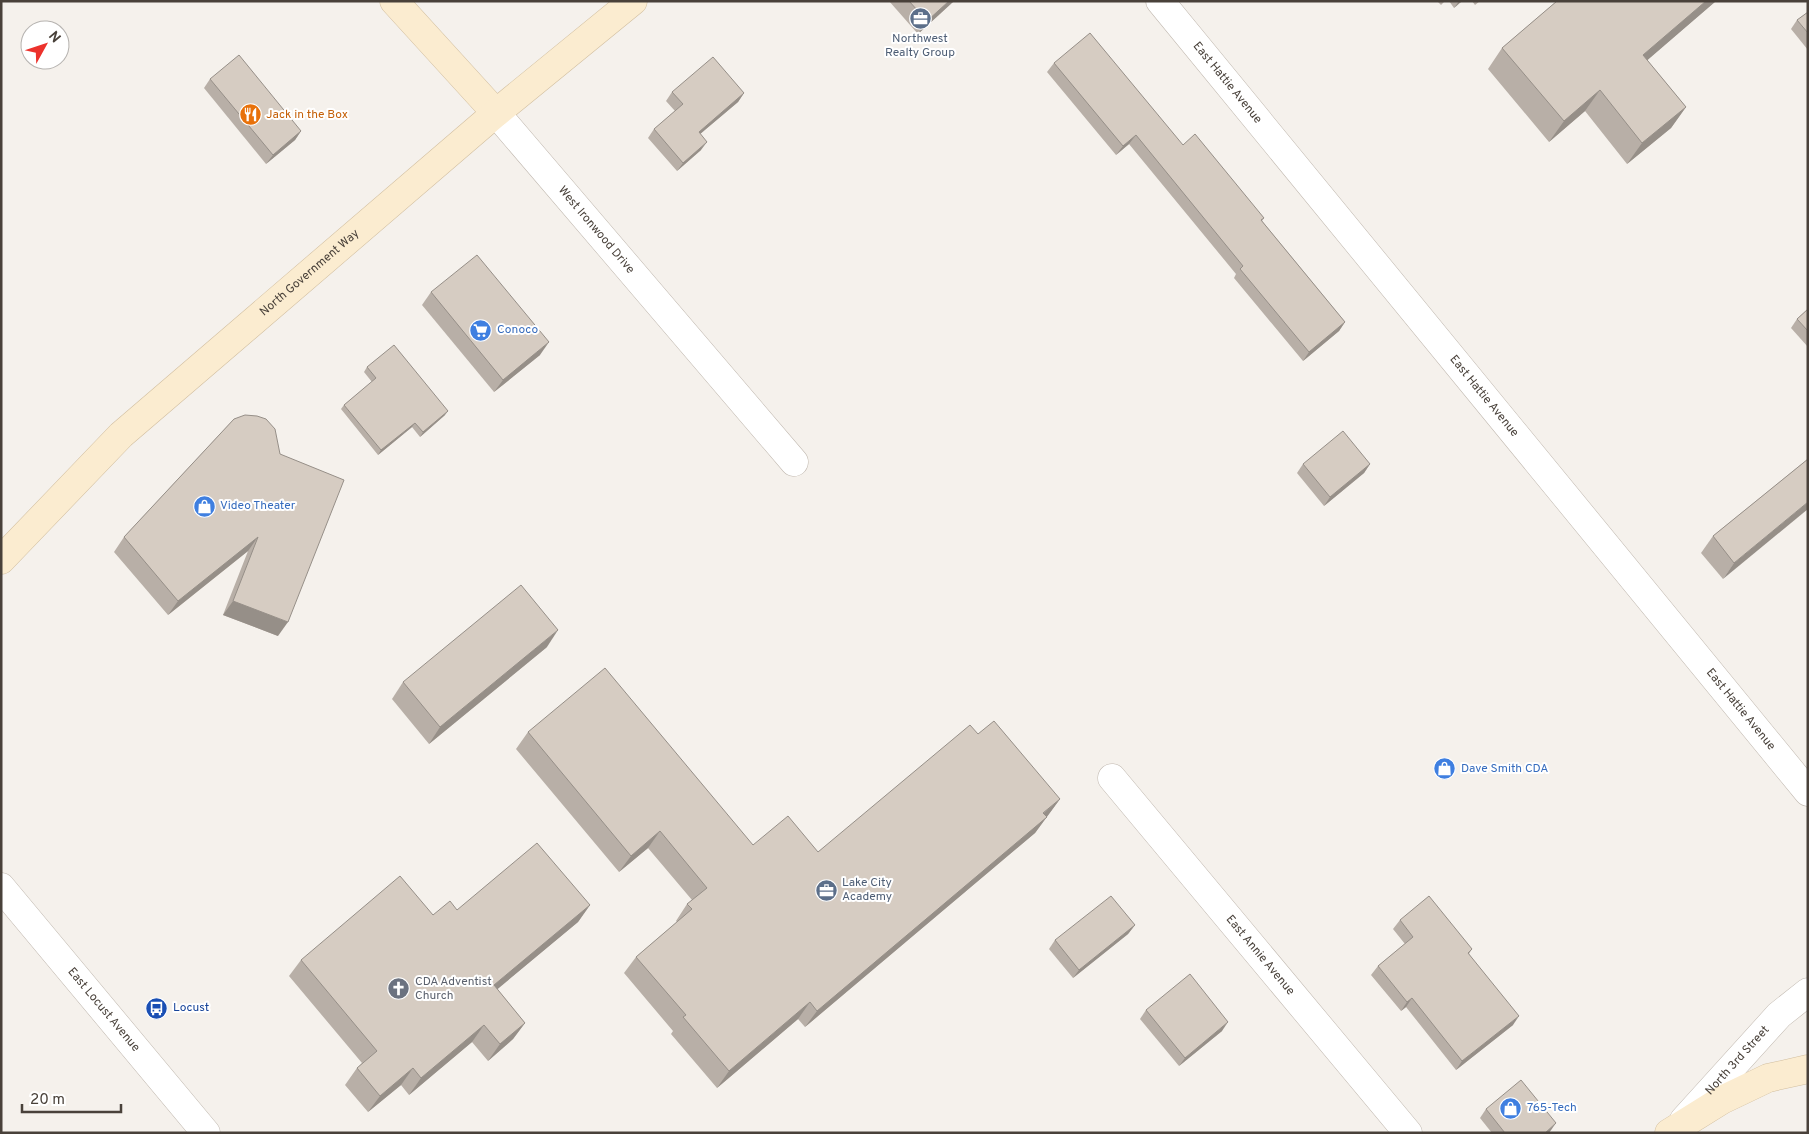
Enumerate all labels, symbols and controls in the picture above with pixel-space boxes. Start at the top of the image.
office icon: Northwest Realty Group [908,6,932,30]
north arrow [20,20,70,70]
text: N [44,28,64,47]
place label: Northwest Realty Group [885,31,955,61]
street label: East Hattie Avenue [1189,39,1265,127]
restaurant icon: Jack in the Box [238,103,262,127]
place label: Jack in the Box [266,107,348,123]
street label: West Ironwood Drive [554,183,638,277]
street label: North Government Way [257,226,363,320]
supermarket icon: Conoco [469,318,493,342]
place label: Conoco [497,322,538,338]
street label: East Hattie Avenue [1446,352,1522,441]
shop icon: Video Theater [192,494,216,518]
place label: Video Theater [220,498,296,514]
street label: East Hattie Avenue [1702,665,1779,754]
shop icon: Dave Smith CDA [1433,757,1457,781]
place label: Dave Smith CDA [1461,761,1548,777]
place label: Lake City Academy [842,875,892,905]
office icon: Lake City Academy [814,878,838,902]
street label: East Annie Avenue [1222,912,1298,999]
street label: East Locust Avenue [64,964,143,1055]
place label: CDA Adventist Church [415,974,492,1004]
church icon: CDA Adventist Church [387,977,411,1001]
bus stop icon: Locust [145,996,169,1020]
place label: Locust [173,1000,209,1016]
street label: North 3rd Street [1702,1023,1773,1099]
scale bar [22,1082,121,1114]
text: 20 m [30,1091,65,1110]
shop icon: 765-Tech [1499,1096,1523,1120]
place label: 765-Tech [1527,1100,1577,1116]

